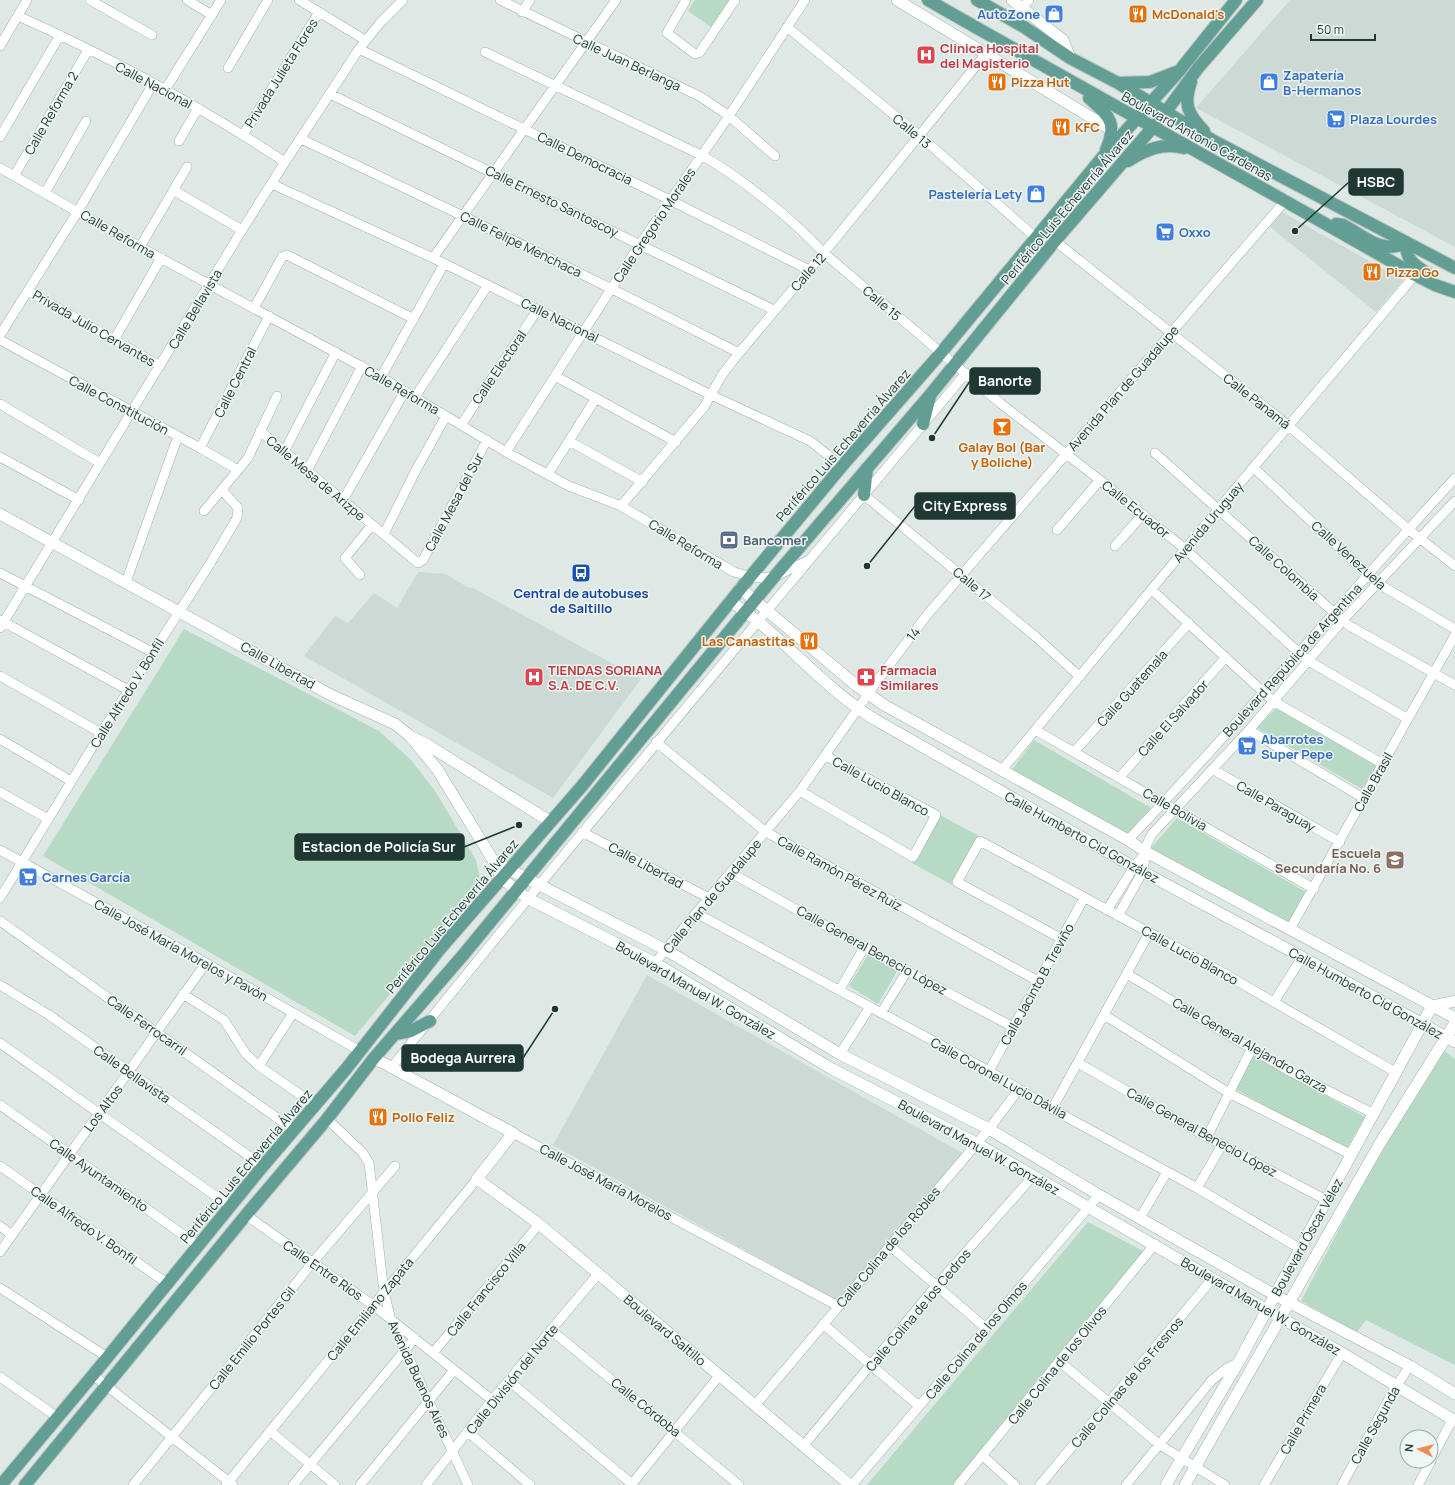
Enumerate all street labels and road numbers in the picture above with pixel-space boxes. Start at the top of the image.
street label: Privada Julieta Flores [240,15,322,131]
street label: Calle Juan Berlanga [570,29,684,95]
street label: Calle Nacional [112,57,196,113]
street label: Calle Reforma 2 [20,68,82,158]
street label: Boulevard Antonio Cárdenas [1118,87,1276,185]
street label: Calle 13 [889,110,935,152]
street label: Periférico Luis Echeverría Álvarez [997,126,1137,288]
street label: Calle Democracia [534,127,636,189]
street label: Calle Ernesto Santoscoy [482,161,622,241]
street label: Calle Gregorio Morales [609,164,699,286]
street label: Calle Reforma [77,205,159,263]
street label: Calle Felipe Menchaca [457,207,585,281]
street label: Calle 12 [786,249,830,295]
street label: Calle Bellavista [164,266,226,352]
street label: Calle 15 [859,281,905,325]
street label: Privada Julio Cervantes [29,286,159,371]
street label: Calle Nacional [518,293,602,347]
street label: Avenida Plan de Guadalupe [1063,321,1183,455]
street label: Calle Electoral [468,327,530,407]
street label: Calle Central [209,344,261,420]
street label: Calle Reforma [361,361,443,419]
street label: Periférico Luis Echeverría Álvarez [772,365,914,525]
street label: Calle Panamá [1220,369,1294,433]
street label: Calle Constitución [66,371,172,439]
street label: Calle Mesa de Arizpe [263,431,370,525]
street label: Calle Mesa del Sur [420,449,488,554]
street label: Calle Ecuador [1098,476,1174,542]
street label: Avenida Uruguay [1169,478,1247,566]
street label: Calle Reforma [646,515,726,573]
street label: Calle Venezuela [1308,517,1390,593]
street label: Calle Colombia [1245,531,1323,605]
street label: Calle 17 [949,563,995,605]
street label: Boulevard República de Argentina [1218,580,1366,740]
street label: 14 [902,623,924,645]
street label: Calle Alfredo V. Bonfil [86,635,168,751]
street label: Calle Libertad [238,637,318,693]
street label: Calle Guatemala [1093,646,1171,730]
street label: Calle El Salvador [1134,675,1213,760]
street label: Calle Brasil [1349,749,1397,815]
street label: Calle Lucio Blanco [829,752,933,820]
street label: Calle Paraguay [1233,776,1319,836]
street label: Calle Bolivia [1140,783,1210,835]
street label: Calle Humberto Cid González [1001,787,1163,887]
street label: Calle Ramón Pérez Ruiz [774,831,906,915]
street label: Periférico Luis Echeverría Álvarez [382,835,522,997]
street label: Calle Plan de Guadalupe [659,835,765,957]
street label: Calle Libertad [605,838,687,892]
street label: Calle José María Morelos y Pavón [91,895,271,1005]
street label: Calle General Benecio López [794,901,951,999]
street label: Calle Jacinto B. Treviño [996,920,1078,1048]
street label: Calle Lucio Blanco [1138,921,1242,989]
street label: Boulevard Manuel W. González [613,937,779,1043]
street label: Calle Humberto Cid González [1285,943,1447,1043]
street label: Calle Ferrocarril [104,991,190,1059]
street label: Calle General Alejandro Garza [1169,993,1331,1097]
street label: Calle Coronel Lucio Dávila [928,1033,1070,1123]
street label: Calle Bellavista [90,1041,174,1107]
street label: Los Altos [79,1081,127,1135]
street label: Calle General Benecio López [1124,1083,1281,1181]
street label: Periférico Luis Echeverría Álvarez [176,1085,316,1247]
street label: Boulevard Manuel W. González [895,1095,1063,1199]
street label: Calle Ayuntamiento [46,1134,152,1216]
street label: Calle José María Morelos [537,1139,675,1225]
street label: Boulevard Óscar Vélez [1267,1175,1347,1299]
street label: Calle Alfredo V. Bonfil [27,1181,141,1269]
street label: Calle Colina de los Robles [832,1183,944,1311]
street label: Calle Entre Ríos [280,1236,367,1304]
street label: Calle Francisco Villa [442,1238,530,1340]
street label: Calle Colina de los Cedros [861,1245,975,1375]
street label: Boulevard Manuel W. González [1178,1253,1344,1359]
street label: Calle Emiliano Zapata [323,1254,417,1364]
street label: Calle Colina de los Olmos [921,1277,1031,1403]
street label: Calle Emilio Portes Gil [205,1283,299,1393]
street label: Boulevard Saltillo [620,1290,710,1370]
street label: Calle Colina de los Olivos [1004,1302,1111,1428]
street label: Calle Colinas de los Fresnos [1067,1313,1187,1451]
street label: Avenida Buenos Aires [384,1317,454,1441]
street label: Calle División del Norte [462,1320,562,1438]
street label: Calle Córdoba [607,1373,685,1441]
street label: Calle Primera [1276,1380,1330,1458]
street label: Calle Segunda [1346,1383,1404,1467]

